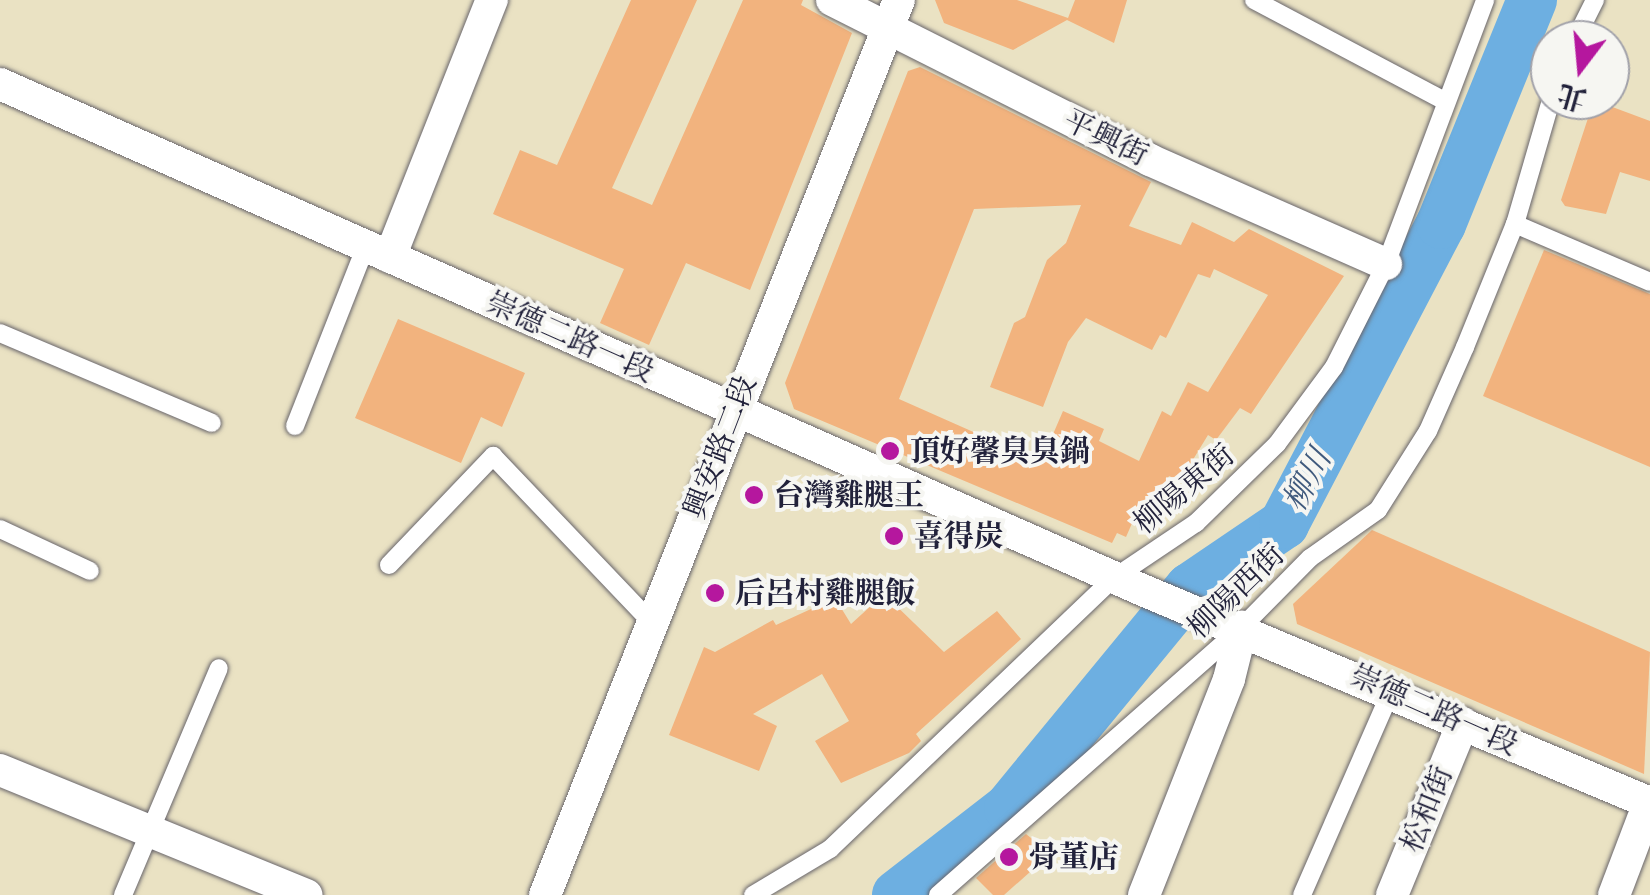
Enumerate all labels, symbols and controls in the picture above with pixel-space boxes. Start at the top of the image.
north arrow [1530,20,1630,120]
text: 北 [1554,75,1591,119]
street label: 平興街 [1058,102,1154,174]
street label: 崇德二路一段 [480,284,660,390]
street label: 興安路二段 [676,371,764,523]
place label: 頂好馨臭臭鍋 [910,433,1090,469]
street label: 柳陽東街 [1126,437,1242,541]
marker: 頂好馨臭臭鍋 [879,440,901,462]
water label: 柳川 [1275,443,1339,517]
place label: 台灣雞腿王 [774,477,924,513]
marker: 台灣雞腿王 [743,484,765,506]
place label: 喜得炭 [914,518,1004,554]
marker: 喜得炭 [883,525,905,547]
street label: 柳陽西街 [1180,536,1292,646]
place label: 后呂村雞腿飯 [735,575,915,611]
marker: 后呂村雞腿飯 [704,582,726,604]
street label: 崇德二路一段 [1344,657,1524,763]
street label: 松和街 [1393,761,1461,857]
place label: 骨董店 [1029,839,1119,875]
marker: 骨董店 [998,846,1020,868]

